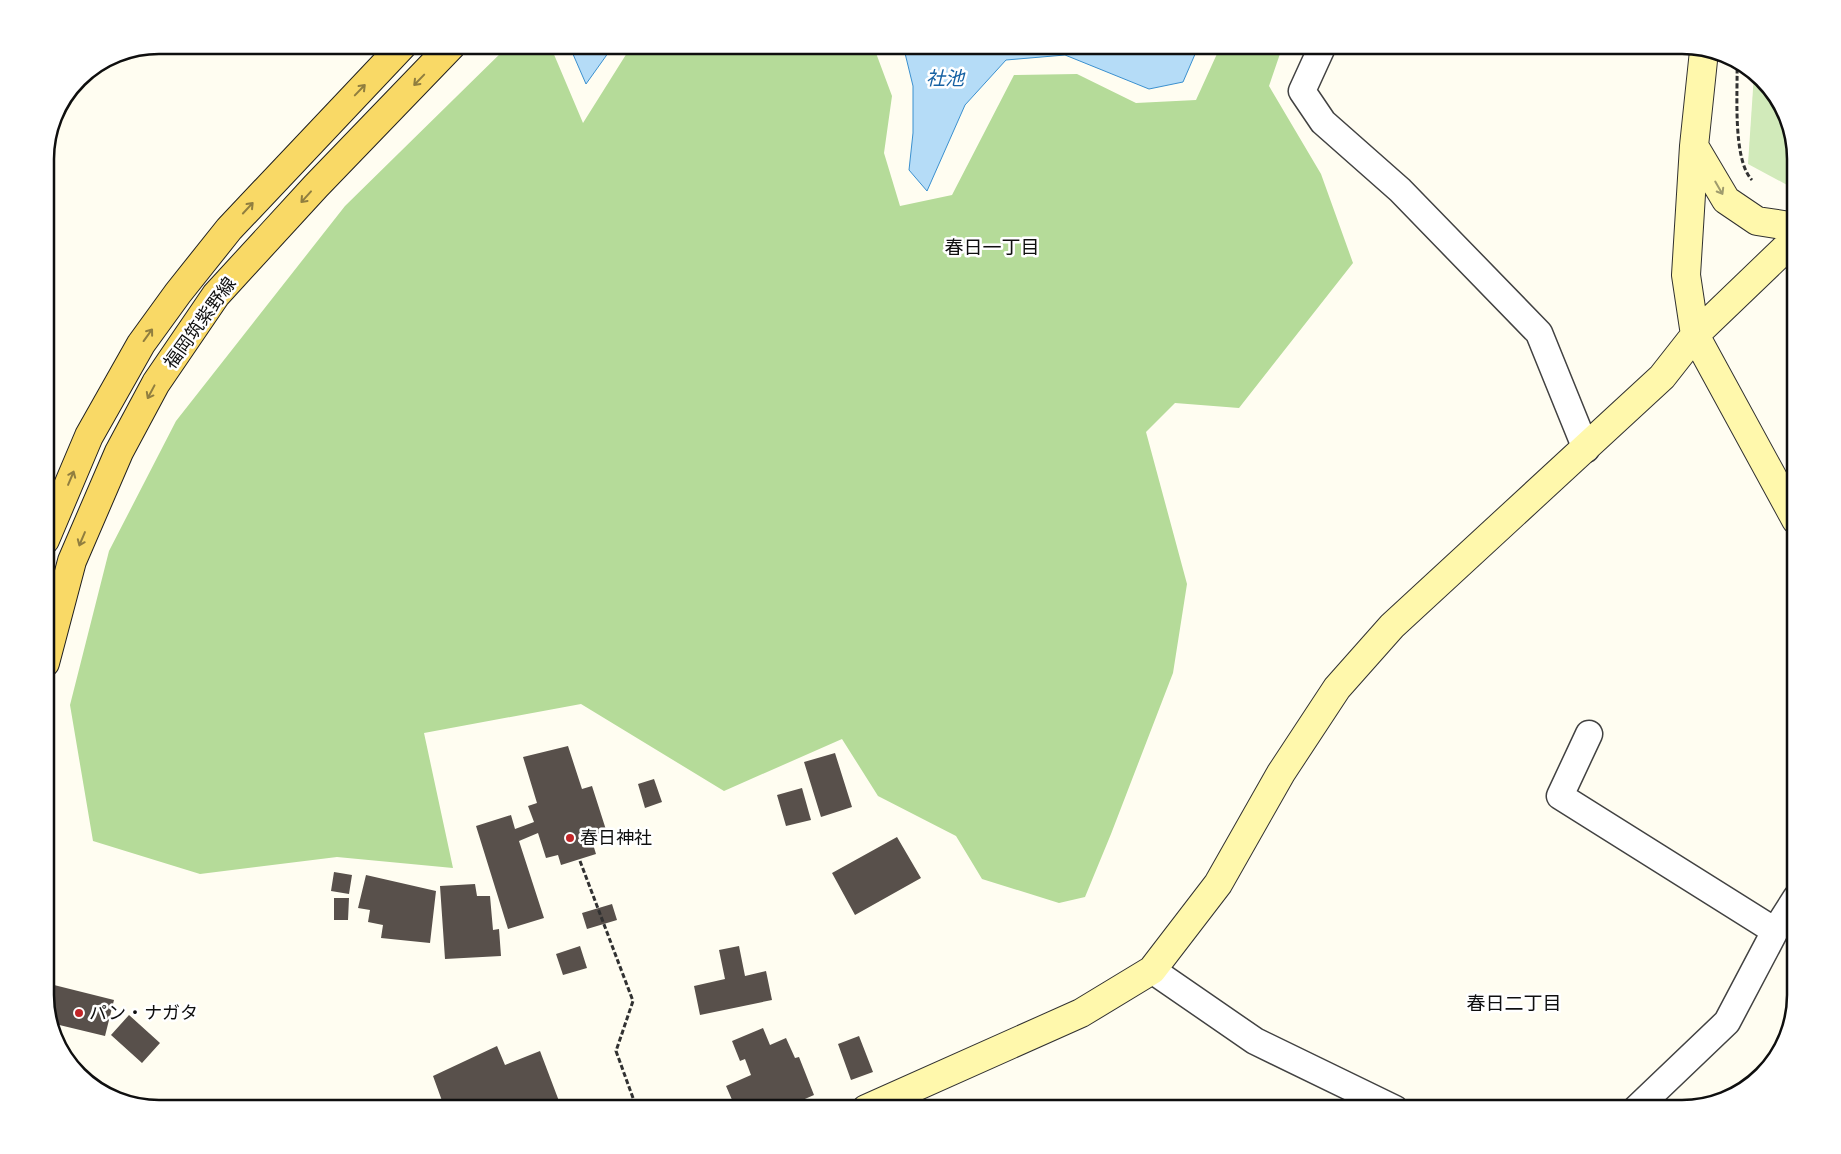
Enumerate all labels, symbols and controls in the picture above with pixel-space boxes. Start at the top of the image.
water label: 社池 [926,68,966,89]
one-way arrow [412,74,425,86]
one-way arrow [354,84,366,96]
one-way arrow [1714,180,1724,194]
one-way arrow [300,190,312,203]
one-way arrow [242,202,254,215]
district label: 春日一丁目 [944,237,1040,258]
street label: 福岡筑紫野線 [160,273,240,373]
one-way arrow [142,329,153,343]
one-way arrow [146,385,156,400]
one-way arrow [67,471,76,487]
one-way arrow [76,531,86,546]
place label: 春日神社 [580,828,652,848]
marker: 春日神社 [564,832,576,844]
district label: 春日二丁目 [1466,993,1562,1014]
place label: パン・ナガタ [89,1003,198,1023]
marker: パン・ナガタ [73,1007,85,1019]

